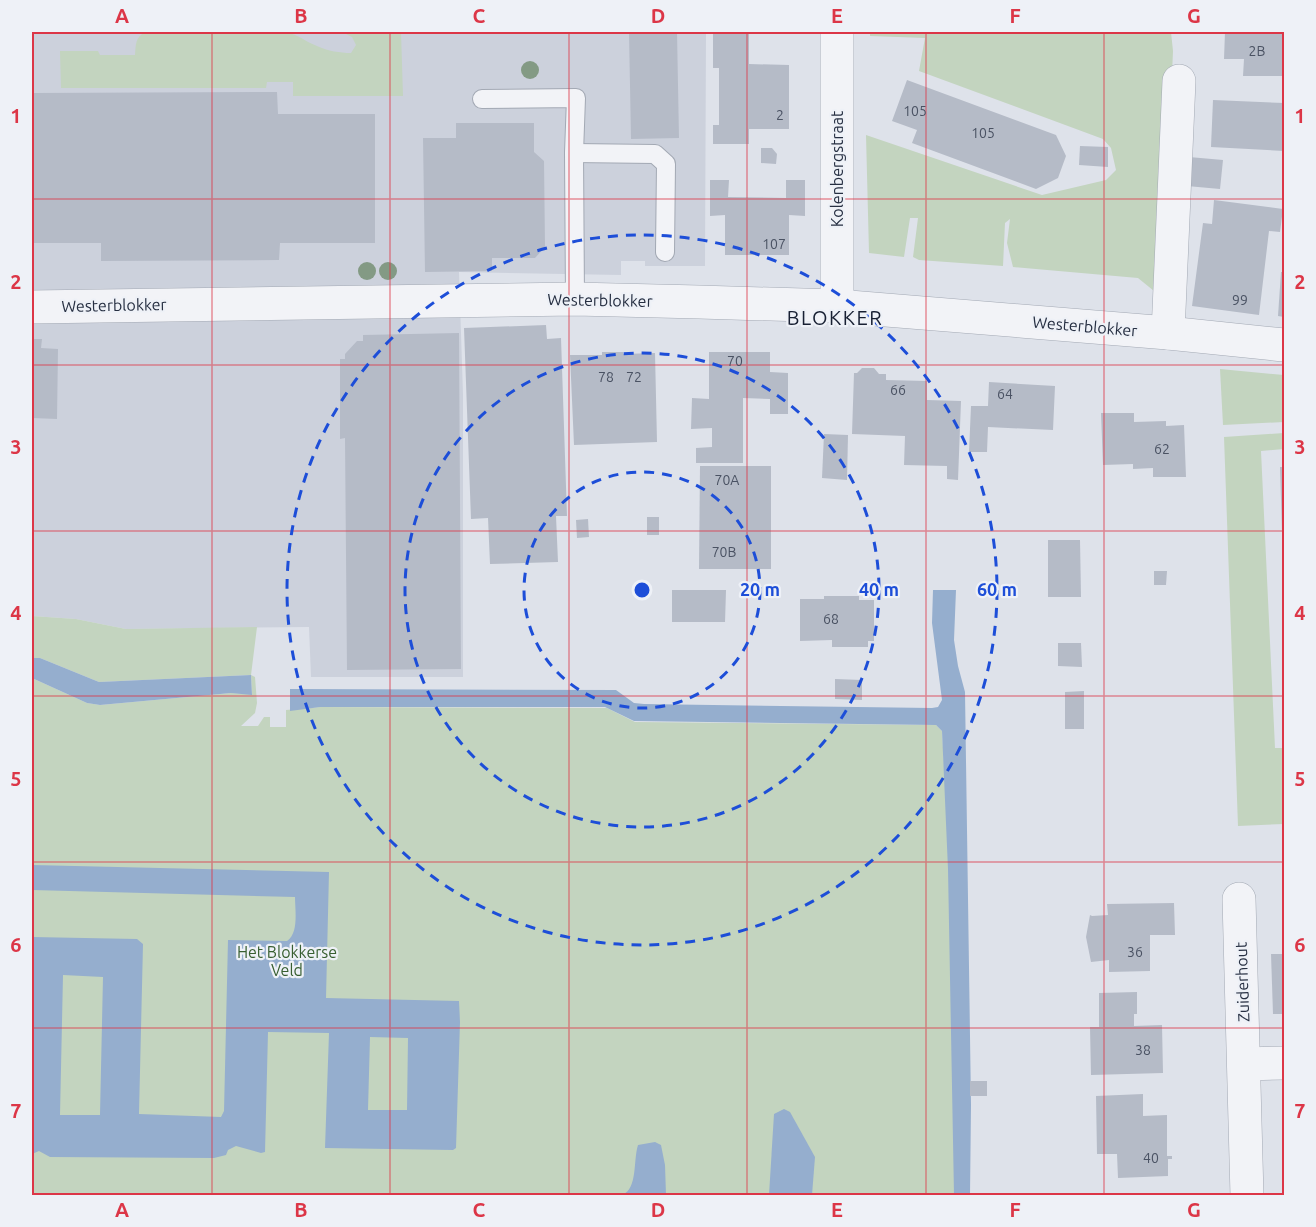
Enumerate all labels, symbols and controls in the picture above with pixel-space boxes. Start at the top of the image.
text: A [115,4,129,27]
text: B [294,4,308,27]
text: C [473,4,486,27]
text: D [651,4,665,27]
text: E [831,4,843,27]
text: F [1009,4,1021,27]
text: G [1187,4,1201,27]
house number: 2B [1249,43,1265,59]
house number: 105 [903,103,927,119]
text: 1 [10,104,22,127]
text: 1 [1294,104,1306,127]
house number: 2 [776,107,784,123]
street label: Kolenbergstraat [828,110,846,227]
house number: 105 [971,125,995,141]
house number: 107 [762,236,786,252]
text: 2 [10,270,22,293]
text: 2 [1294,270,1306,293]
street label: Westerblokker [547,290,653,310]
house number: 99 [1232,292,1248,308]
street label: Westerblokker [61,295,167,315]
district label: BLOKKER [787,306,883,329]
street label: Westerblokker [1032,312,1138,340]
house number: 70 [727,353,743,369]
house number: 78 [598,369,614,385]
house number: 72 [626,369,642,385]
house number: 66 [890,382,906,398]
house number: 64 [997,386,1013,402]
text: 3 [10,435,22,458]
text: 3 [1294,435,1306,458]
house number: 62 [1154,441,1170,457]
house number: 70A [715,472,739,488]
house number: 70B [712,544,736,560]
text: 20 m [740,579,780,599]
text: 40 m [859,579,899,599]
text: 60 m [977,579,1017,599]
centre of rings [632,580,652,600]
text: 4 [10,601,22,624]
text: 4 [1294,601,1306,624]
house number: 68 [823,611,839,627]
text: 5 [10,767,22,790]
text: 5 [1294,767,1306,790]
text: 6 [10,933,22,956]
text: 6 [1294,933,1306,956]
street label: Zuiderhout [1232,941,1252,1022]
park label: Het Blokkerse Veld [237,943,337,979]
house number: 36 [1127,944,1143,960]
house number: 38 [1135,1042,1151,1058]
text: 7 [10,1099,22,1122]
text: 7 [1294,1099,1306,1122]
house number: 40 [1143,1150,1159,1166]
text: A [115,1198,129,1221]
text: B [294,1198,308,1221]
text: C [473,1198,486,1221]
text: D [651,1198,665,1221]
text: E [831,1198,843,1221]
text: F [1009,1198,1021,1221]
text: G [1187,1198,1201,1221]

